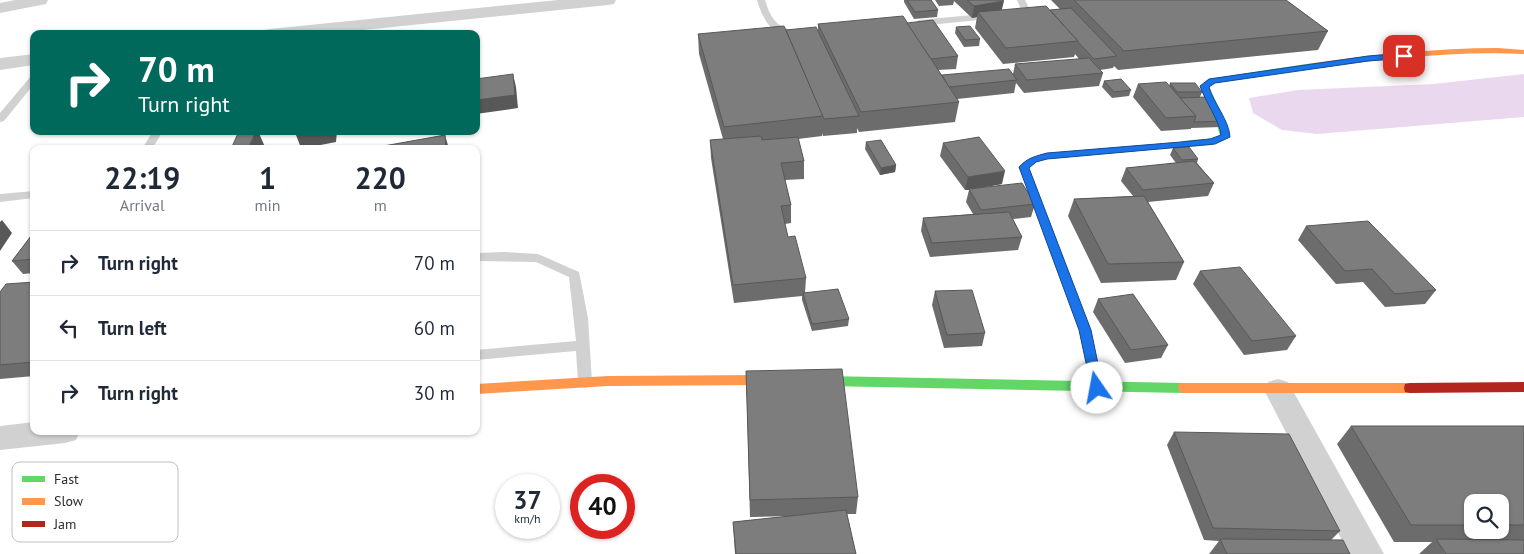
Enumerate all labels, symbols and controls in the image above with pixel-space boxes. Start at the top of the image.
pin [1383,35,1425,77]
icon: arrive [1390,42,1418,70]
text: 70 m [138,46,215,92]
icon: right [55,50,120,115]
text: Turn right [138,90,230,118]
text: 22:19 [104,158,180,197]
text: 1 [259,158,276,197]
text: 220 [355,158,406,197]
text: Arrival [120,195,165,215]
text: min [255,195,281,215]
text: m [374,195,387,215]
icon: right [55,249,83,277]
text: Turn right [98,251,178,275]
text: 70 m [414,251,455,275]
icon: left [55,314,83,342]
text: Turn left [98,316,167,340]
text: 60 m [414,316,455,340]
position arrow [1070,361,1122,413]
icon: right [55,379,83,407]
text: Turn right [98,381,178,405]
text: 30 m [414,381,455,405]
legend [12,462,178,542]
text: Fast [54,470,79,488]
speed limit sign: 40 [570,474,635,539]
text: 37 [513,484,542,516]
text: Slow [54,492,84,510]
map controls [1464,494,1509,539]
button: search [1464,494,1509,539]
text: km/h [514,511,541,526]
text: Jam [53,515,76,533]

